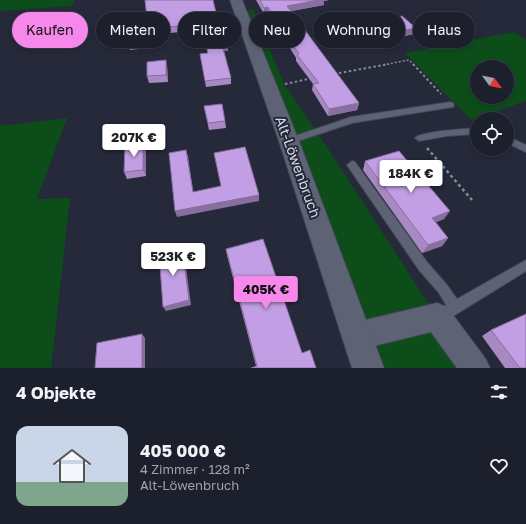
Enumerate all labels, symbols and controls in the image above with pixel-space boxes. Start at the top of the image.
chip: Kaufen [12,12,88,48]
chip: Mieten [96,12,170,48]
chip: Filter [178,12,241,48]
chip: Neu [249,12,305,48]
chip: Wohnung [313,12,405,48]
chip: Haus [413,12,475,48]
north arrow [470,60,514,104]
map controls [470,60,514,156]
button: locate [470,112,514,156]
street label: Alt-Löwenbruch [272,114,325,220]
pin: 207K € [101,124,167,158]
text: 207K € [111,129,157,145]
pin: 184K € [378,160,444,194]
text: 184K € [389,165,433,181]
pin: 523K € [140,243,206,277]
text: 523K € [150,248,196,264]
pin: 405K € [233,276,299,310]
text: 405K € [243,281,289,297]
icon: filters [488,381,510,403]
text: 4 Objekte [16,382,96,403]
text: 405 000 € [140,440,226,461]
icon: home [48,442,96,490]
icon: heart [488,455,510,477]
text: 4 Zimmer · 128 m² [140,461,250,477]
text: Alt-Löwenbruch [140,477,239,493]

